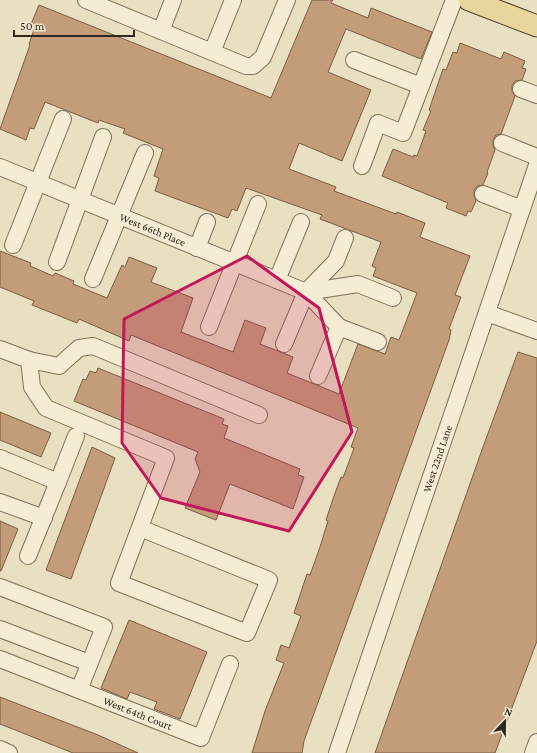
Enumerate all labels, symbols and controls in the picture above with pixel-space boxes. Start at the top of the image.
scale bar [14,12,134,38]
text: 50 m [20,19,45,33]
street label: West 66th Place [118,211,188,248]
street label: West 22nd Lane [420,423,454,494]
street label: West 64th Court [102,694,174,732]
north arrow [485,701,525,741]
text: N [503,705,515,719]

